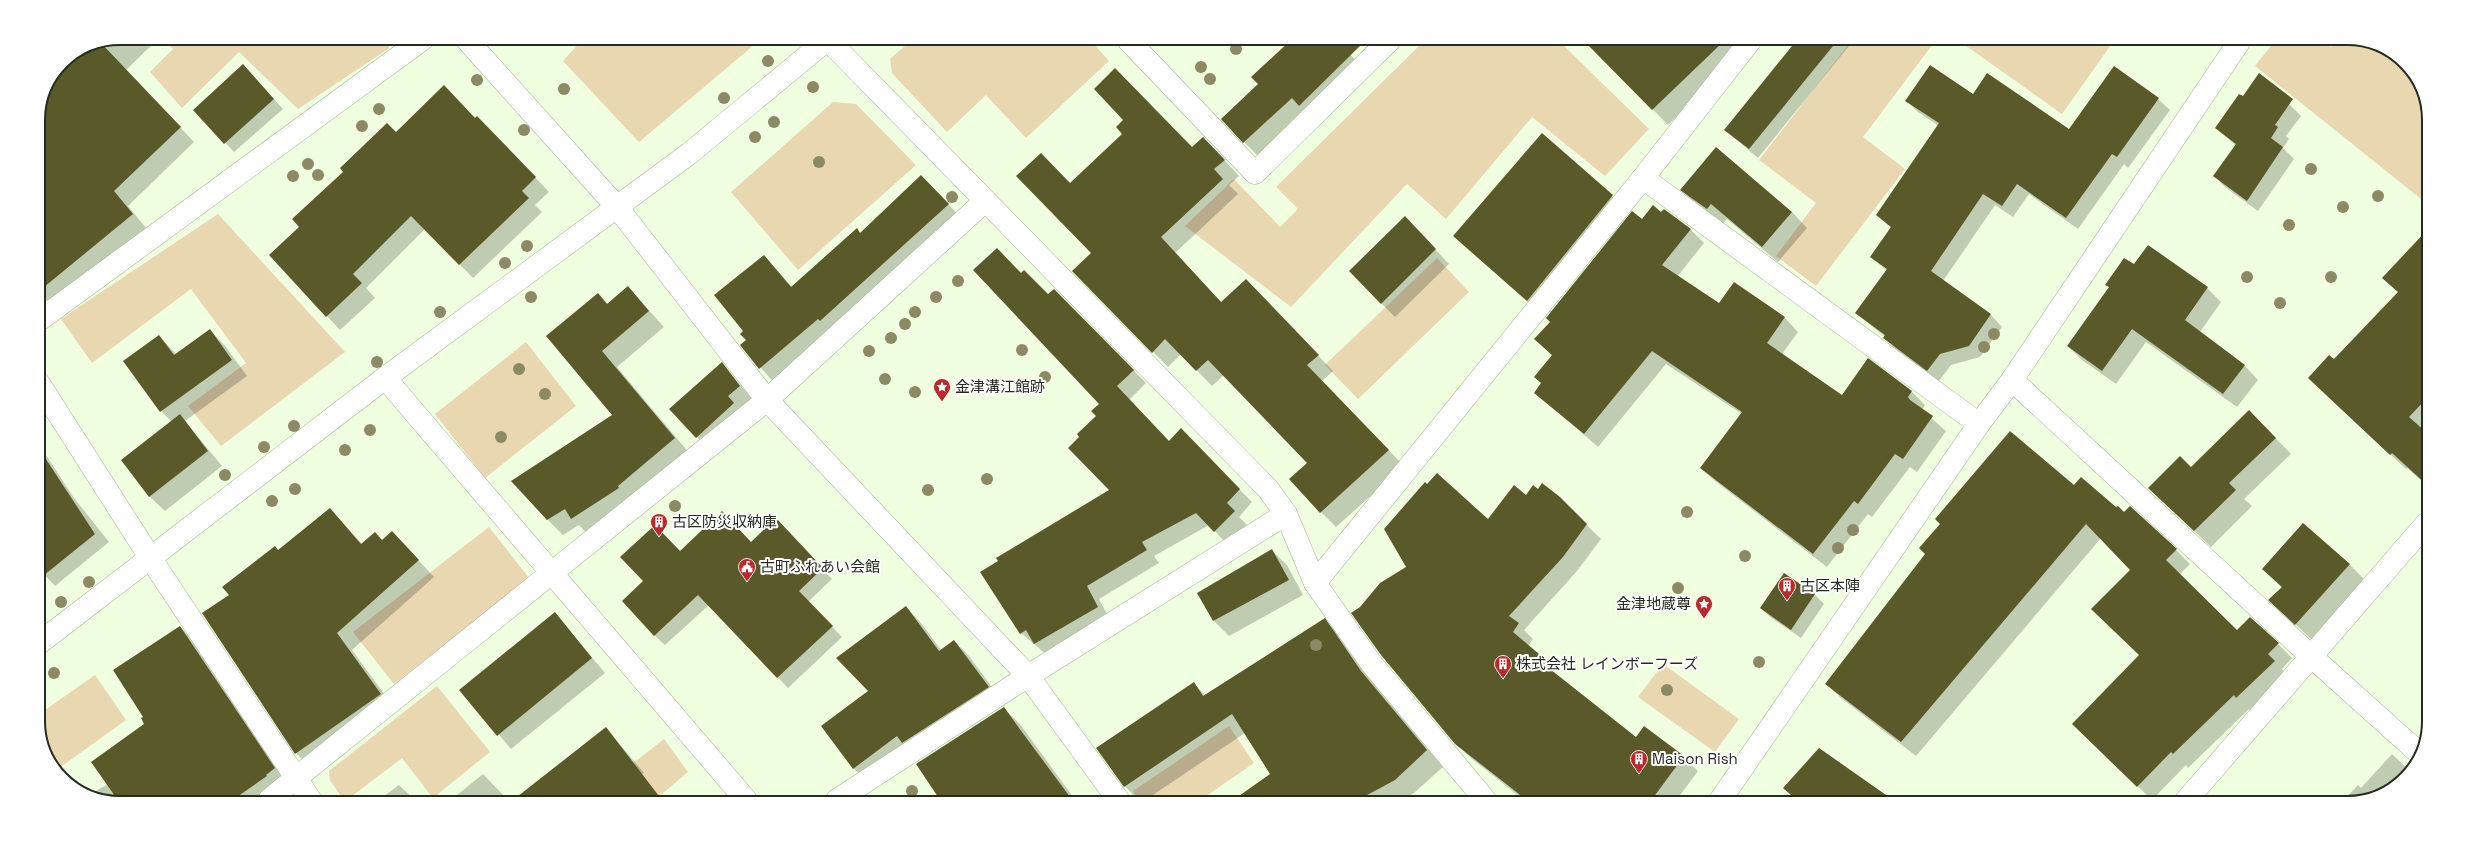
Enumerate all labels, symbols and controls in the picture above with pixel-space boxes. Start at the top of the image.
place icon: 金津溝江館跡 [932,377,952,402]
place label: 金津溝江館跡 [955,377,1045,396]
building icon: 古区防災収納庫 [649,512,669,537]
place label: 古区防災収納庫 [672,512,777,531]
public building icon: 古町ふれあい会館 [737,557,757,582]
place label: 古町ふれあい会館 [760,557,880,576]
building icon: 古区本陣 [1777,576,1797,601]
place label: 古区本陣 [1800,576,1860,595]
place label: 金津地蔵尊 [1616,594,1691,613]
place icon: 金津地蔵尊 [1694,594,1714,619]
building icon: 株式会社 レインボーフーズ [1493,654,1513,679]
place label: 株式会社 レインボーフーズ [1516,654,1698,673]
building icon: Maison Rish [1629,749,1649,774]
place label: Maison Rish [1652,749,1738,768]

